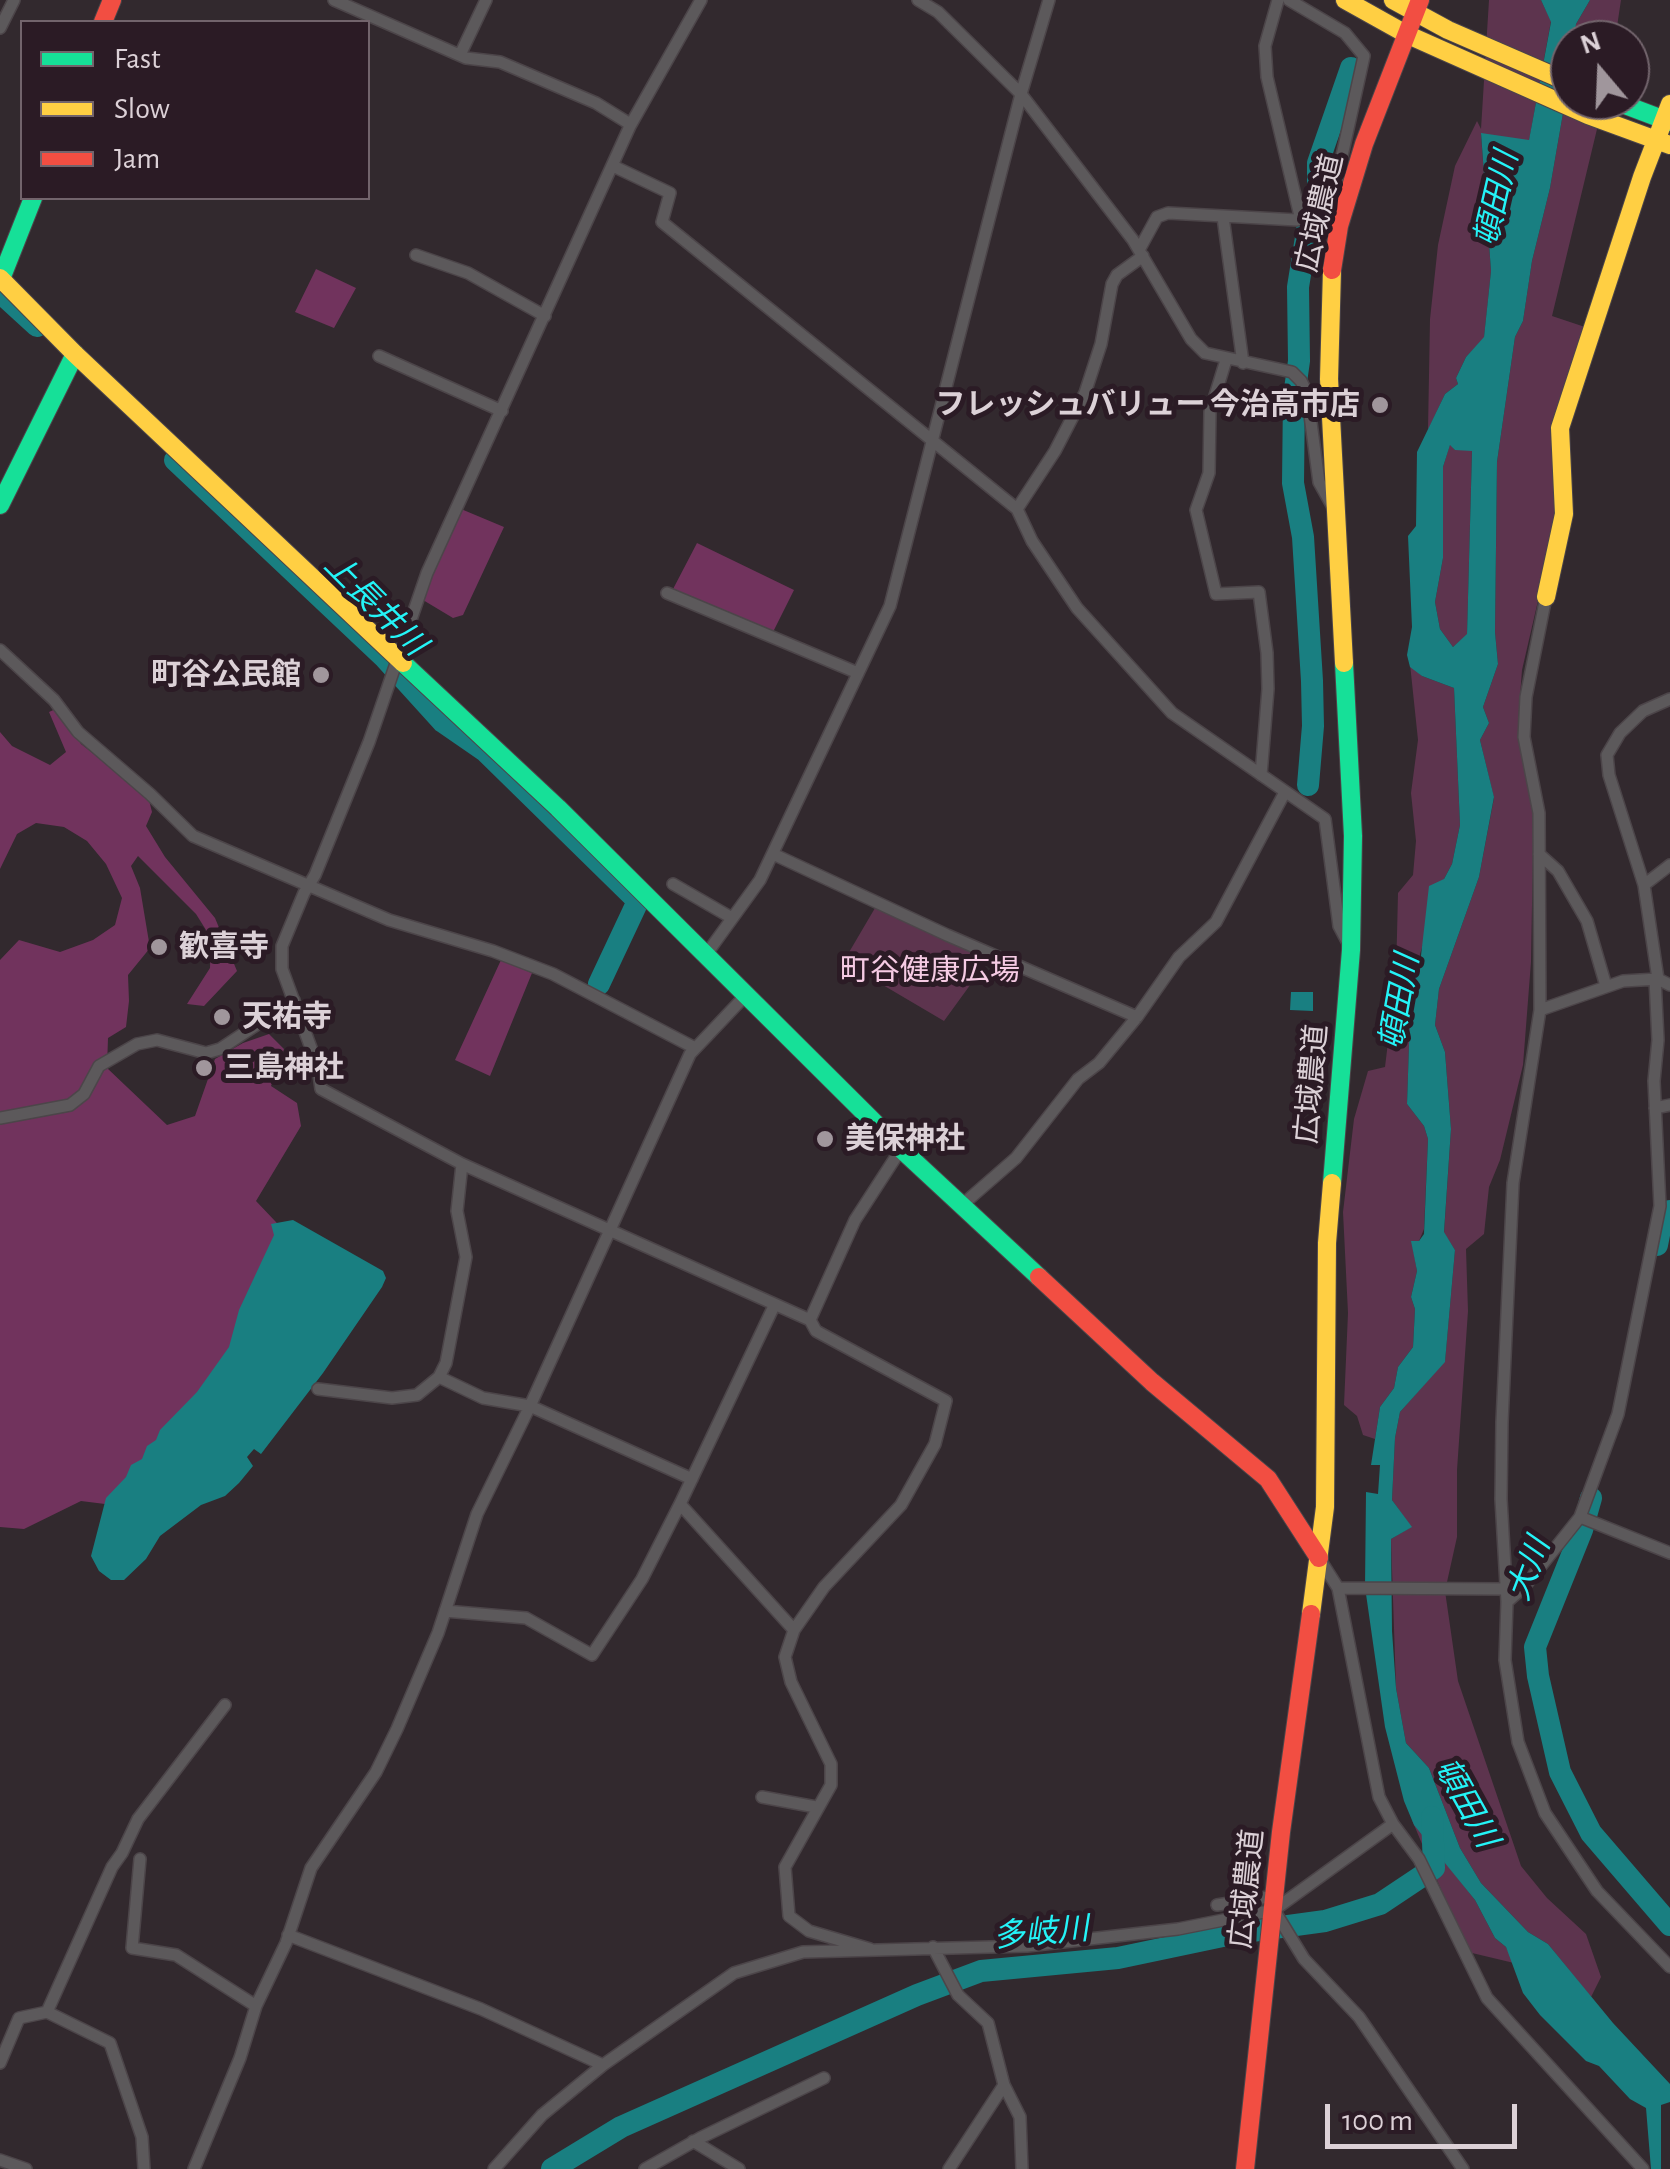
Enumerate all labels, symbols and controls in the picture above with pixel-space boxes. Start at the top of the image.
legend [20,20,370,200]
north arrow [1550,20,1650,120]
text: N [1577,27,1605,60]
text: Fast [114,44,161,74]
text: Slow [114,94,170,124]
text: Jam [114,144,160,174]
water label: 頓田川 [1467,148,1527,250]
street label: 広域農道 [1289,150,1351,276]
place label: フレッシュバリュー 今治高市店 [935,387,1360,423]
marker: フレッシュバリュー 今治高市店 [1369,394,1391,416]
water label: 上長井川 [316,546,434,664]
place label: 町谷公民館 [151,657,301,693]
marker: 町谷公民館 [310,664,332,686]
place label: 歓喜寺 [179,929,269,965]
marker: 歓喜寺 [148,936,170,958]
water label: 頓田川 [1373,951,1427,1053]
park label: 町谷健康広場 [840,953,1020,989]
place label: 天祐寺 [242,999,332,1035]
marker: 天祐寺 [211,1006,233,1028]
street label: 広域農道 [1289,1023,1335,1145]
place label: 三島神社 [224,1050,344,1086]
marker: 三島神社 [193,1057,215,1079]
place label: 美保神社 [845,1121,965,1157]
marker: 美保神社 [814,1128,836,1150]
water label: 大川 [1500,1532,1558,1606]
water label: 頓田川 [1426,1752,1506,1854]
street label: 広域農道 [1223,1827,1271,1951]
water label: 多岐川 [992,1910,1090,1956]
scale bar [1330,2084,1522,2146]
text: 100 m [1342,2106,1413,2136]

